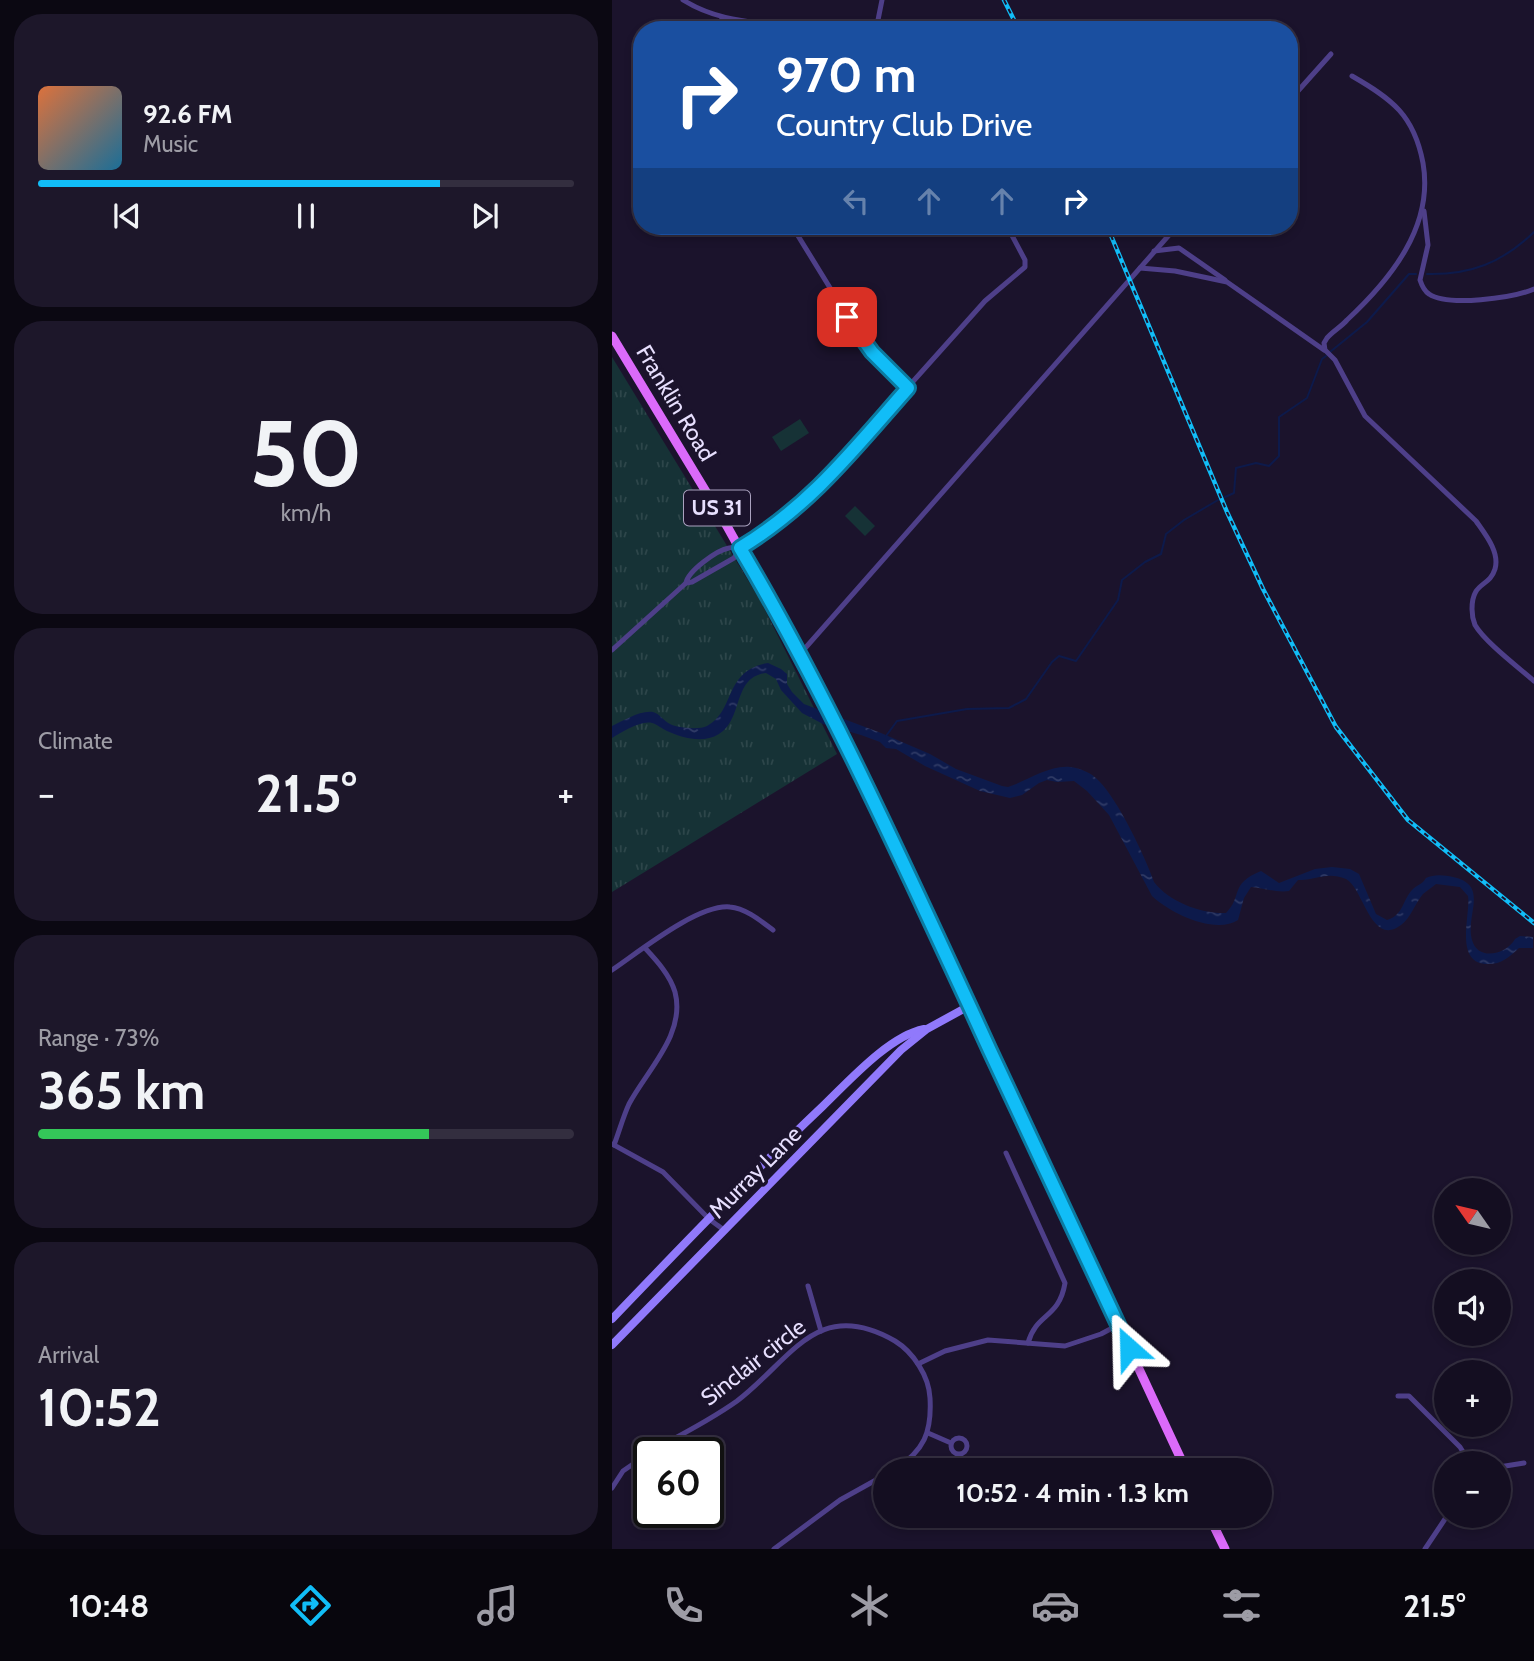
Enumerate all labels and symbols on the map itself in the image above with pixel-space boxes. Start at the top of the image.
pin [817,287,877,347]
street label: Franklin Road [630,340,722,466]
road number: US 31 [684,490,750,526]
street label: Murray Lane [703,1120,807,1224]
north arrow [1434,1178,1512,1255]
position arrow [1092,1311,1166,1385]
street label: Sinclair circle [695,1312,811,1412]
speed limit sign: 60 [633,1437,724,1528]

